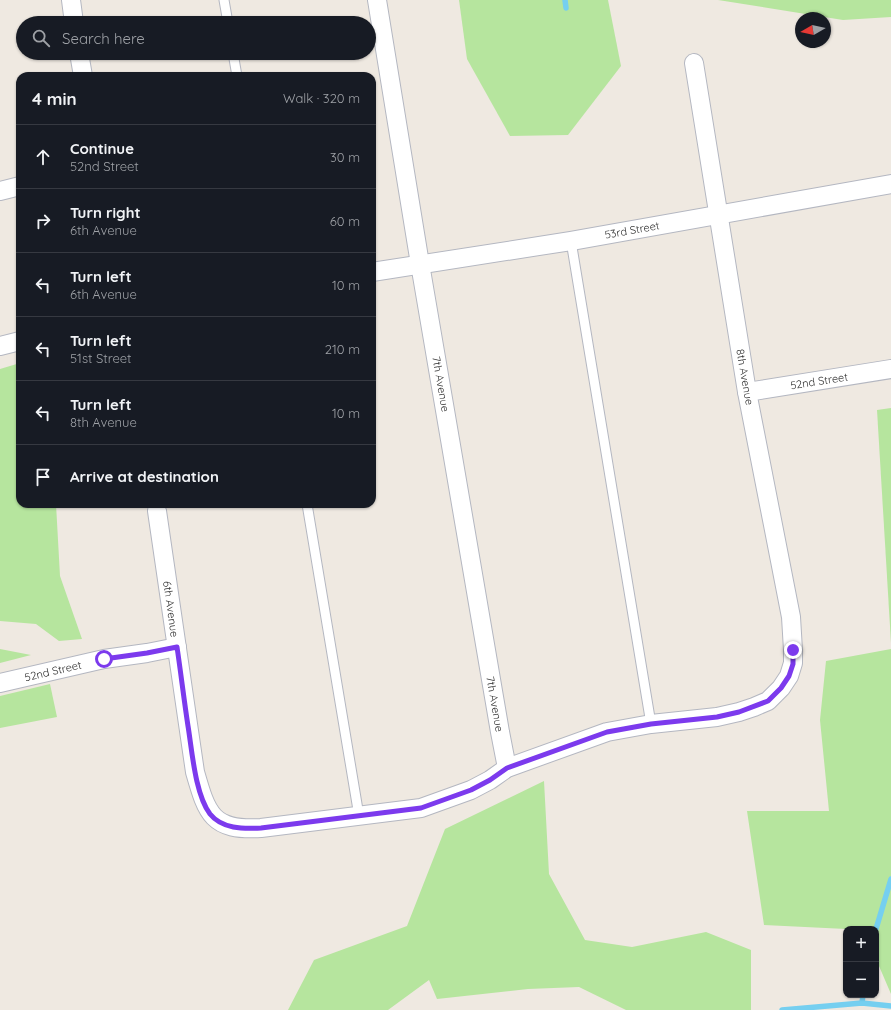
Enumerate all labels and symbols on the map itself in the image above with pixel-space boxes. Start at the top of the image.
north arrow [795,12,831,48]
street label: 53rd Street [603,218,661,242]
street label: 8th Avenue [733,348,757,406]
street label: 7th Avenue [429,355,453,413]
street label: 52nd Street [789,369,849,392]
street label: 6th Avenue [160,580,182,638]
route end [784,641,802,659]
route start [95,650,113,668]
street label: 52nd Street [23,658,83,684]
street label: 7th Avenue [483,675,507,733]

